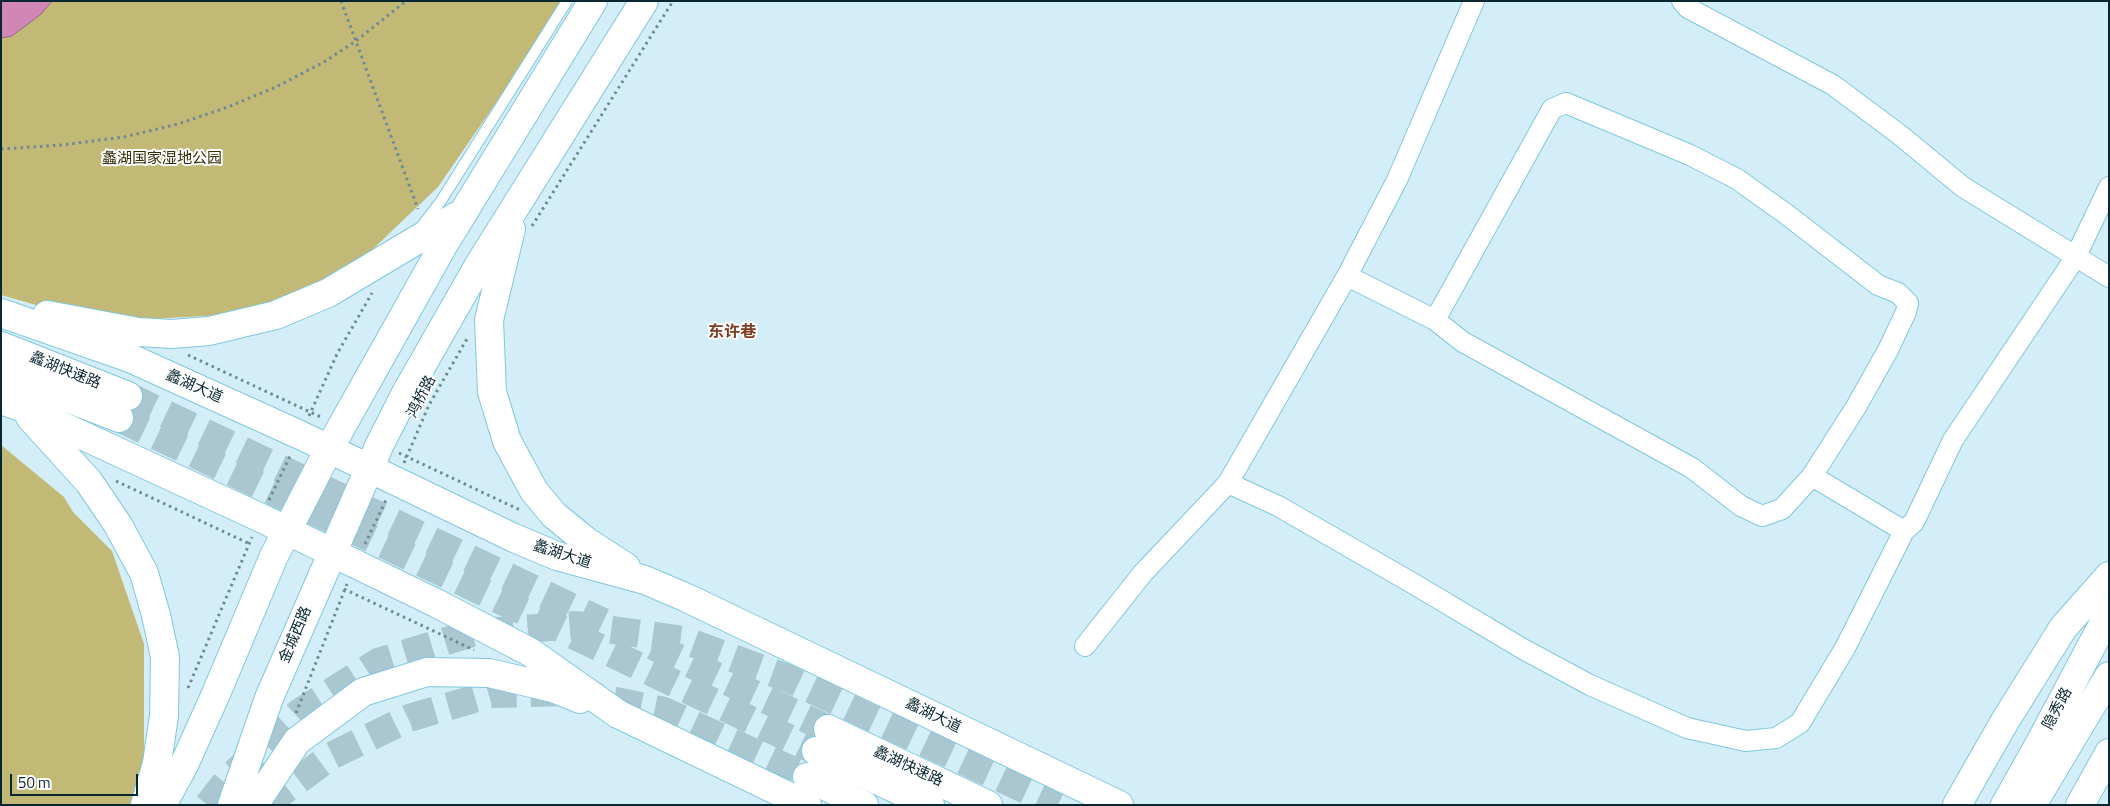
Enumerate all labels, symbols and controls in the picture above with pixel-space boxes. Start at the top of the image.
park label: 蠡湖国家湿地公园 [102,150,222,168]
district label: 东许巷 [708,323,756,343]
street label: 蠡湖快速路 [27,349,103,393]
street label: 蠡湖大道 [163,367,225,407]
street label: 鸿桥路 [404,373,440,421]
street label: 蠡湖大道 [531,537,593,573]
street label: 金城西路 [276,604,316,666]
street label: 隐秀路 [2039,685,2077,733]
street label: 蠡湖大道 [902,695,964,737]
street label: 蠡湖快速路 [870,743,946,791]
scale bar [12,764,140,796]
text: 50 m [18,771,51,794]

